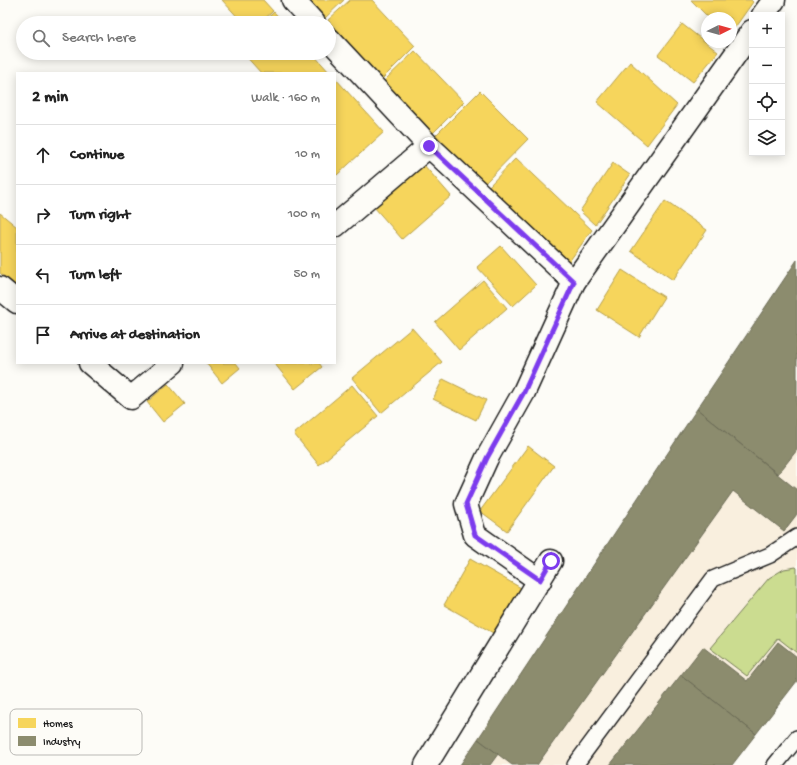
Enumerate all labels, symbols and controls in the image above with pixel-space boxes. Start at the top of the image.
north arrow [701,12,737,48]
map controls [749,12,785,156]
button: + [749,12,785,48]
search box [16,16,336,60]
icon: search [30,27,52,49]
text: Search here [62,29,136,47]
button: − [749,48,785,84]
button: locate [749,84,785,120]
text: 2 min [32,88,68,108]
text: Walk · 160 m [251,91,320,106]
button: layers [749,120,785,156]
route end [420,137,438,155]
icon: ahead [32,144,54,166]
text: Continue [70,146,124,164]
text: 10 m [295,147,320,162]
icon: right [32,204,54,226]
text: Turn right [70,206,130,224]
text: 100 m [288,207,320,222]
icon: left [32,264,54,286]
text: Turn left [70,266,121,284]
text: 50 m [293,267,320,282]
icon: arrive [32,324,54,346]
text: Arrive at destination [70,326,200,344]
route start [542,552,560,570]
legend [10,709,142,755]
text: Homes [43,719,73,731]
text: Industry [43,737,81,749]

